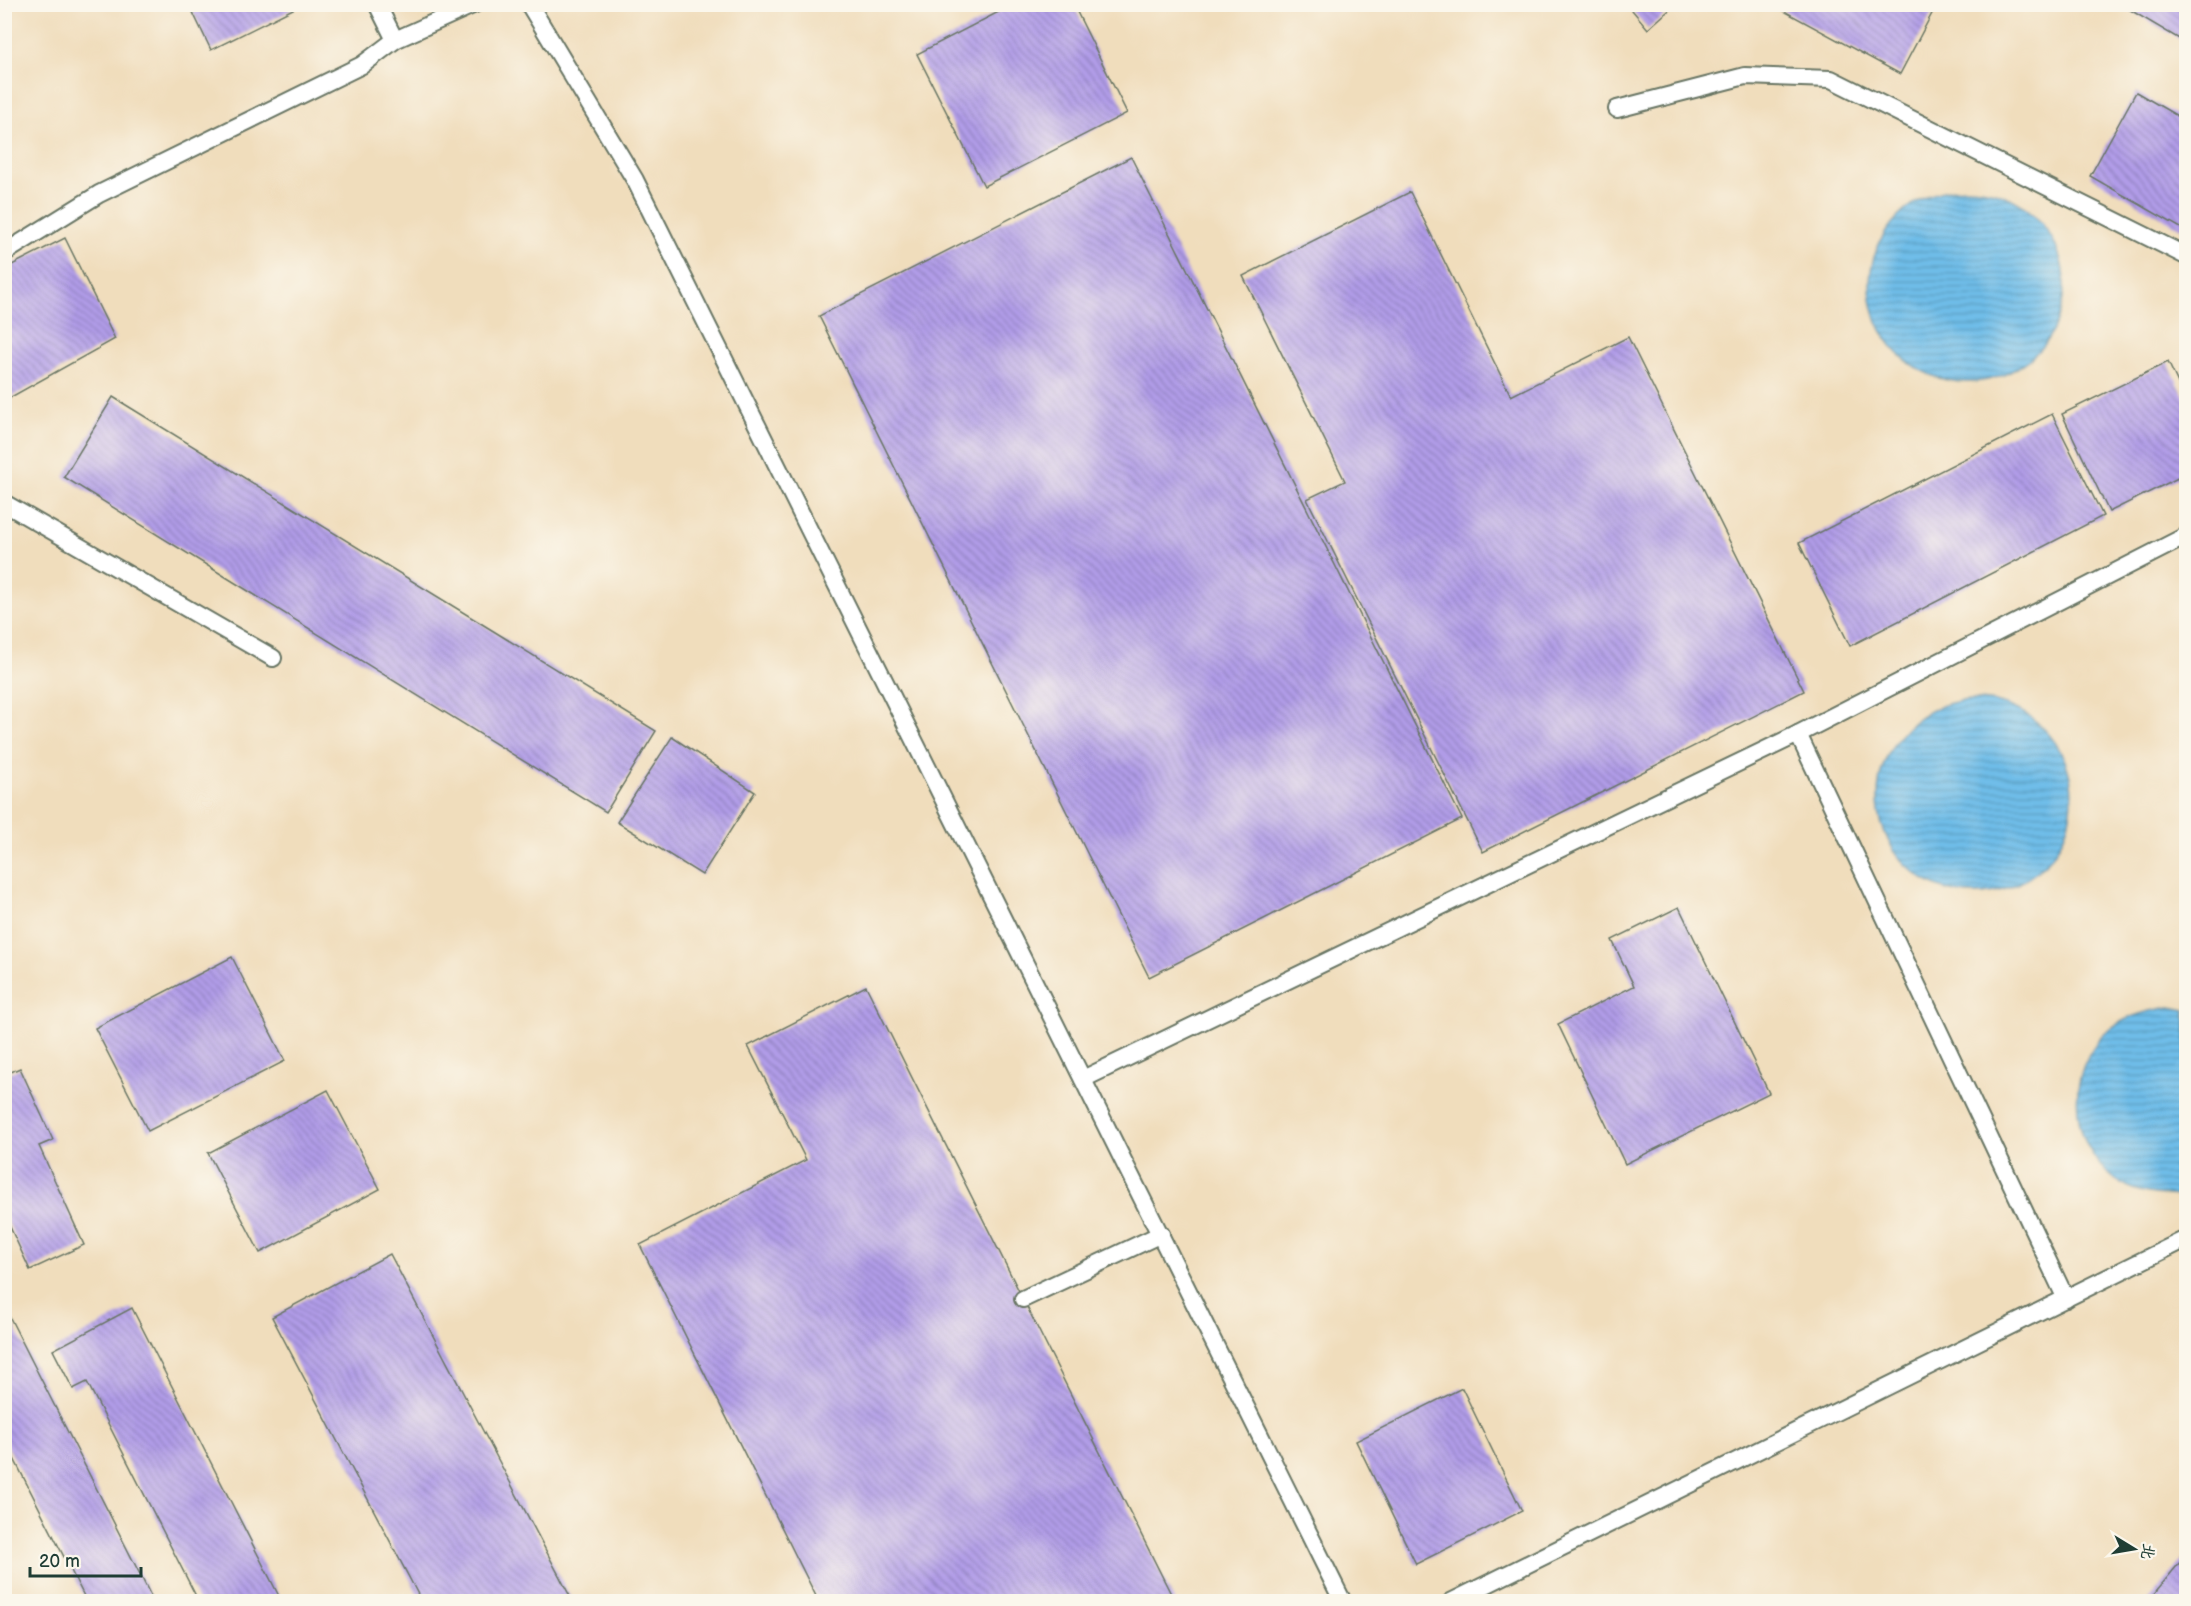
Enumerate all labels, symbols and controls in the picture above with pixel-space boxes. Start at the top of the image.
north arrow [2104,1519,2164,1579]
scale bar [30,1540,141,1578]
text: 北 [2136,1542,2158,1561]
text: 20 m [39,1551,80,1572]

